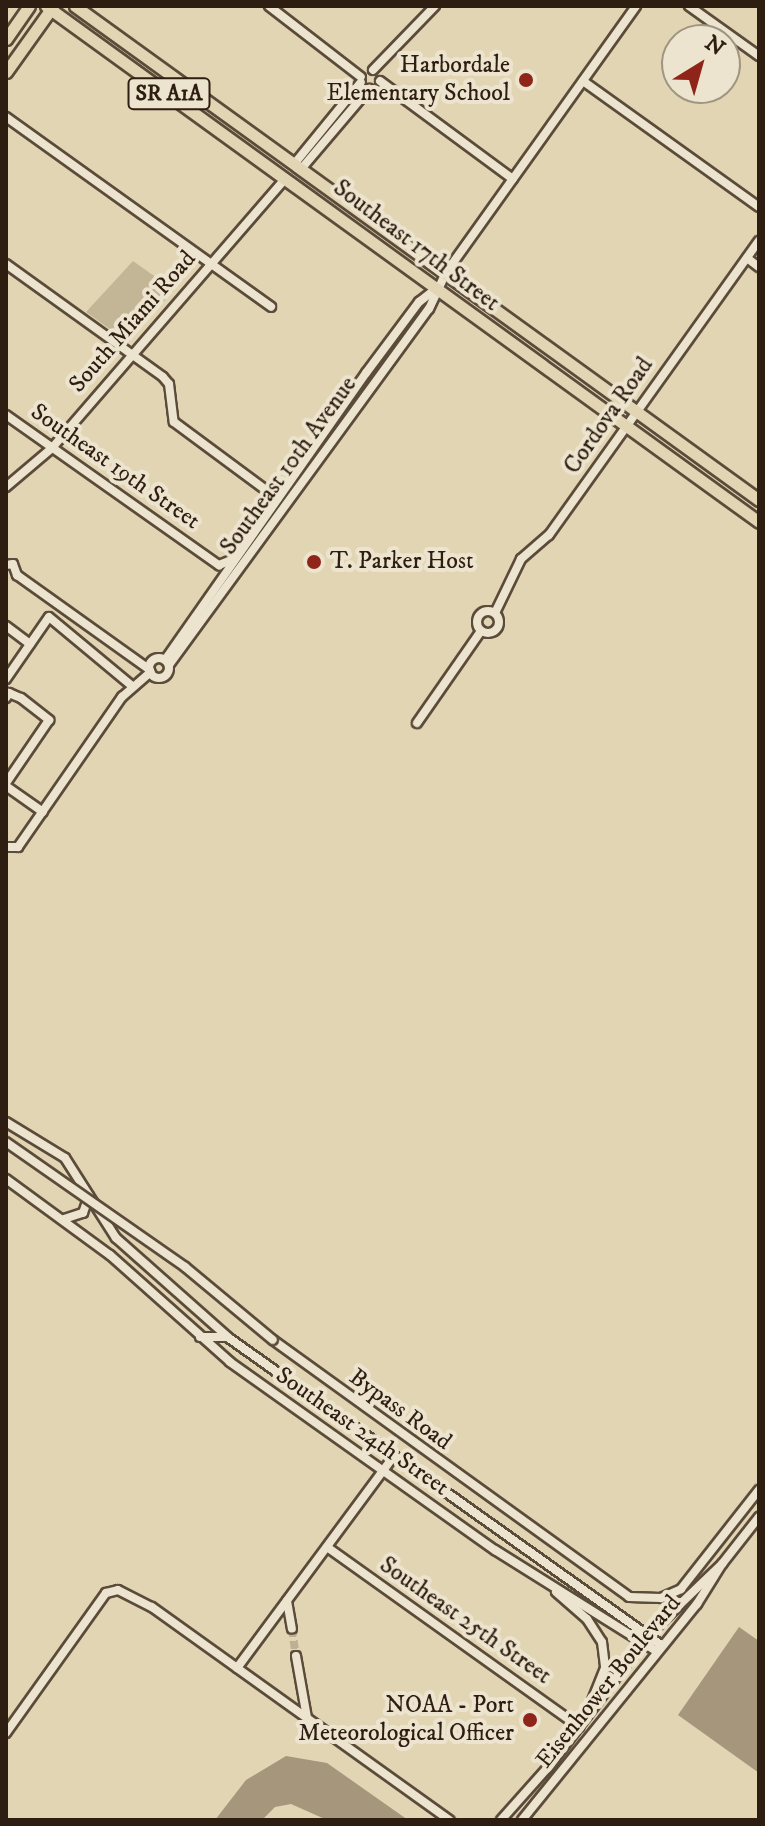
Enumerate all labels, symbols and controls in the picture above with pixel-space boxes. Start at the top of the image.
north arrow [661,24,741,104]
text: N [699,30,730,62]
place label: Harbordale Elementary School [326,52,510,108]
marker: Harbordale Elementary School [517,71,535,89]
road number: SR A1A [127,76,211,112]
street label: Southeast 17th Street [327,174,505,318]
street label: South Miami Road [64,245,202,399]
street label: Cordova Road [558,352,660,480]
street label: Southeast 10th Avenue [215,371,363,561]
street label: Southeast 19th Street [25,398,205,536]
place label: T. Parker Host [330,548,474,576]
marker: T. Parker Host [305,553,323,571]
street label: Southeast 24th Street [270,1361,454,1503]
street label: Bypass Road [343,1363,457,1457]
street label: Southeast 25th Street [374,1551,556,1691]
street label: Eisenhower Boulevard [530,1590,688,1774]
place label: NOAA - Port Meteorological Officer [298,1692,514,1748]
marker: NOAA - Port Meteorological Officer [521,1711,539,1729]

